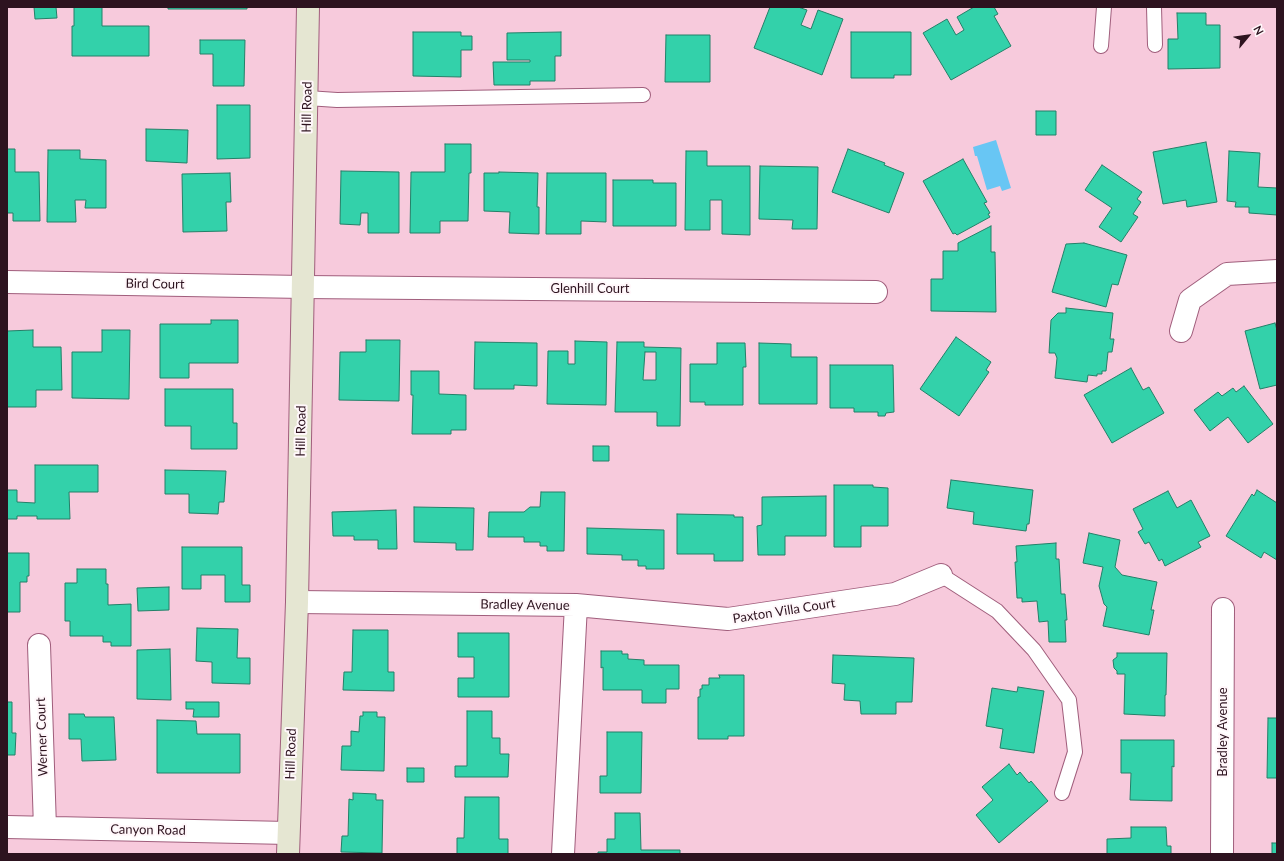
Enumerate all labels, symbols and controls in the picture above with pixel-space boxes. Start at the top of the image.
north arrow [1228,16,1268,56]
text: N [1251,23,1267,37]
street label: Hill Road [299,81,315,133]
street label: Bird Court [125,276,185,292]
street label: Glenhill Court [550,281,630,297]
street label: Hill Road [293,405,309,457]
street label: Paxton Villa Court [732,595,836,627]
street label: Bradley Avenue [480,596,570,614]
street label: Bradley Avenue [1215,687,1231,777]
street label: Werner Court [33,697,51,777]
street label: Hill Road [282,728,300,780]
street label: Canyon Road [110,822,186,838]

